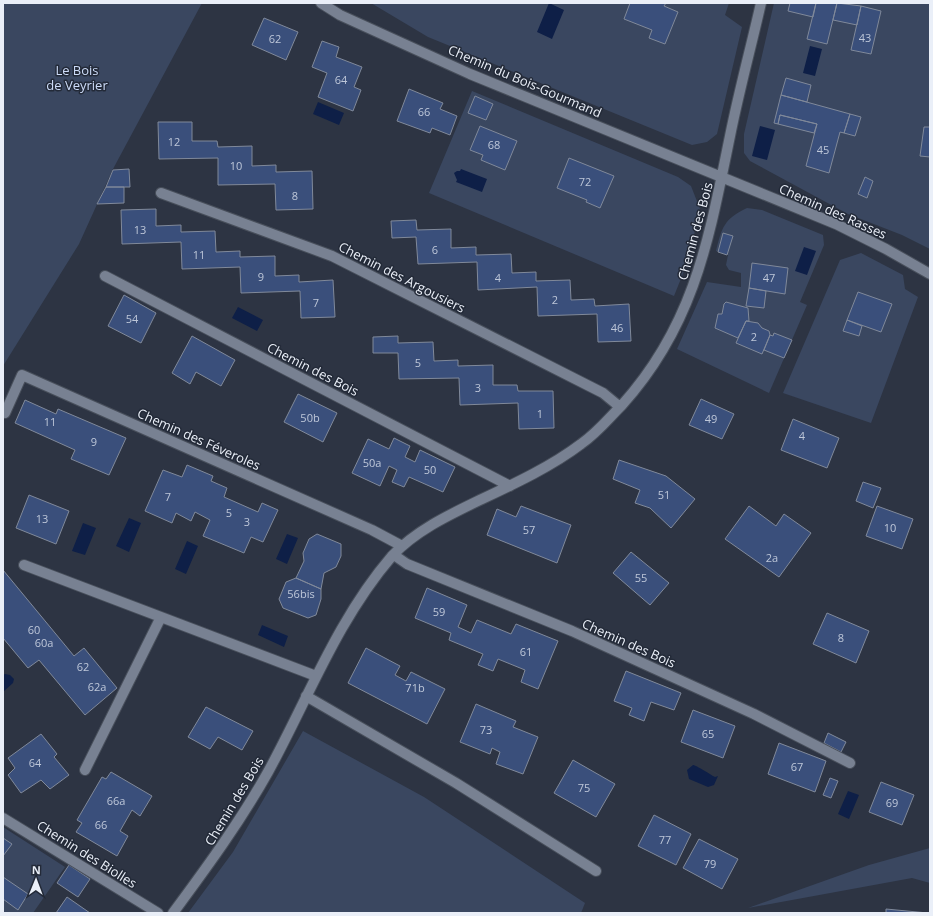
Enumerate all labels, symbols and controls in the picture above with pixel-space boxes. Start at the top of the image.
house number: 43 [859,30,871,45]
house number: 62 [269,31,281,46]
street label: Chemin du Bois-Gourmand [446,40,604,122]
park label: Le Bois de Veyrier [46,61,108,94]
house number: 64 [335,72,348,87]
house number: 66 [418,104,430,119]
house number: 12 [168,134,180,149]
house number: 68 [488,137,500,152]
house number: 45 [817,142,829,157]
house number: 10 [230,158,242,173]
house number: 72 [579,174,591,189]
street label: Chemin des Rasses [776,179,890,243]
street label: Chemin des Bois [673,180,717,282]
house number: 8 [292,188,298,203]
house number: 13 [134,222,146,237]
street label: Chemin des Argousiers [336,237,468,317]
house number: 6 [432,242,438,257]
house number: 11 [193,247,205,262]
house number: 9 [258,269,264,284]
house number: 4 [495,270,502,285]
house number: 47 [763,270,775,285]
house number: 2 [552,292,558,307]
house number: 7 [313,295,319,310]
house number: 54 [126,311,139,326]
house number: 46 [611,320,623,335]
house number: 2 [751,329,757,344]
street label: Chemin des Bois [264,338,362,400]
house number: 5 [415,355,421,370]
house number: 3 [475,380,481,395]
street label: Chemin des Féveroles [135,404,263,474]
house number: 1 [537,406,543,421]
house number: 50b [300,410,320,425]
house number: 49 [705,411,717,426]
house number: 11 [44,414,56,429]
house number: 4 [799,428,806,443]
house number: 9 [91,434,97,449]
house number: 50a [363,455,381,470]
house number: 50 [424,462,436,477]
house number: 51 [658,487,670,502]
house number: 7 [165,489,171,504]
house number: 5 [226,505,232,520]
house number: 13 [36,511,48,526]
house number: 3 [244,514,250,529]
house number: 10 [884,520,896,535]
house number: 57 [523,522,535,537]
house number: 2a [766,550,778,565]
house number: 55 [635,570,647,585]
house number: 56bis [287,586,315,601]
house number: 59 [433,604,445,619]
street label: Chemin des Bois [579,614,679,672]
house number: 60 [28,622,40,637]
house number: 8 [838,630,844,645]
house number: 60a [35,635,53,650]
house number: 61 [520,644,532,659]
house number: 62 [77,659,89,674]
house number: 62a [88,679,106,694]
house number: 71b [405,680,425,695]
house number: 73 [480,722,492,737]
house number: 65 [702,726,714,741]
street label: Chemin des Bois [200,753,268,849]
house number: 64 [29,755,42,770]
house number: 67 [791,759,803,774]
house number: 75 [578,780,590,795]
house number: 66a [107,793,125,808]
house number: 69 [886,795,898,810]
street label: Chemin des Biolles [34,816,140,892]
house number: 66 [95,817,107,832]
house number: 77 [659,832,671,847]
house number: 79 [704,856,716,871]
north arrow [16,860,56,900]
text: N [32,862,41,877]

